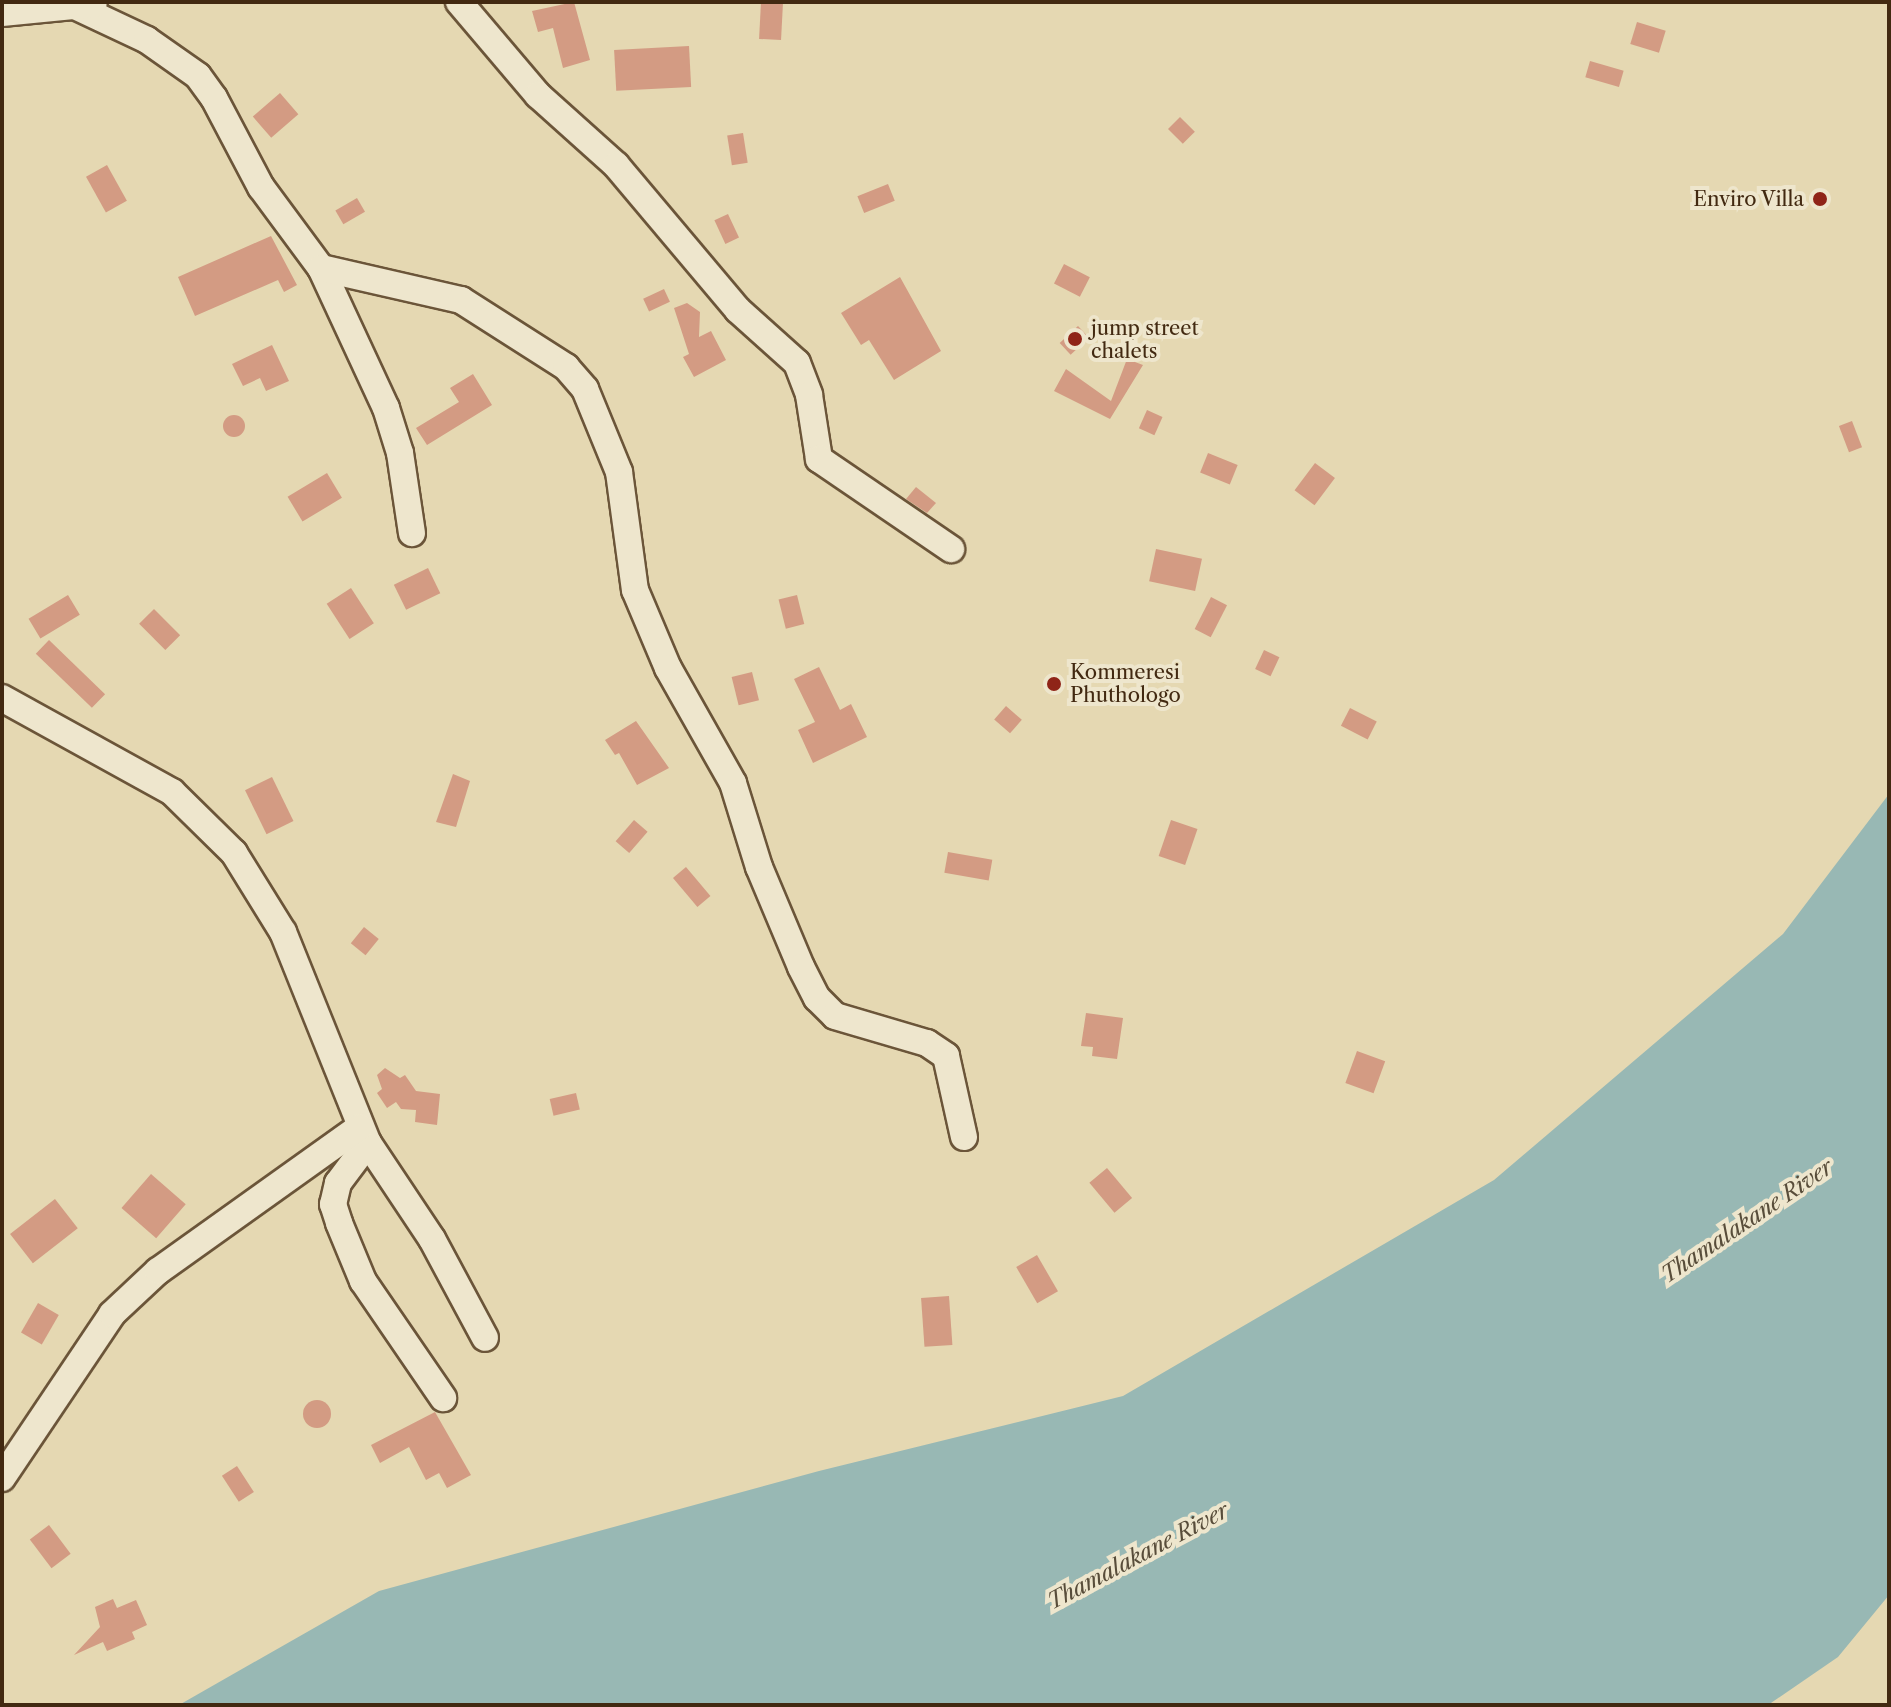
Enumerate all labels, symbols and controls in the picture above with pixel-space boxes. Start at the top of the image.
place label: Enviro Villa [1693,187,1804,211]
marker: Enviro Villa [1811,190,1829,208]
place label: jump street chalets [1091,316,1199,363]
marker: jump street chalets [1066,330,1084,348]
place label: Kommeresi Phuthologo [1070,660,1181,707]
marker: Kommeresi Phuthologo [1045,675,1063,693]
water label: Thamalakane River [1656,1154,1838,1288]
water label: Thamalakane River [1043,1497,1233,1615]

